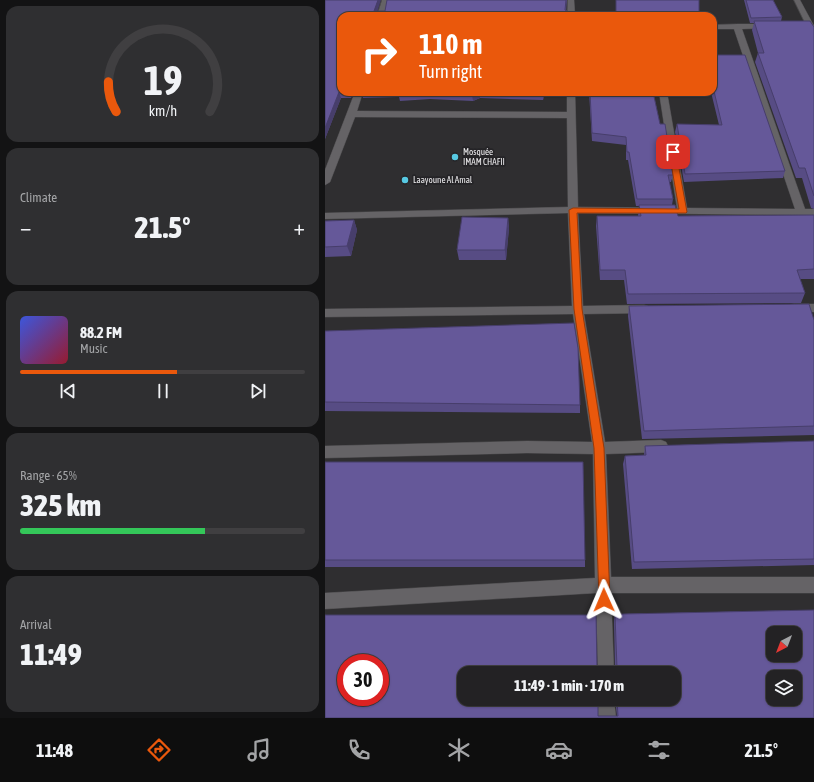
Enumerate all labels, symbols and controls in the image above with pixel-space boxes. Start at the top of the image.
icon: right [353,28,405,80]
text: 110 m [419,28,482,60]
text: 19 [143,56,182,104]
text: Turn right [419,61,482,82]
text: km/h [148,103,177,119]
pin [656,135,690,169]
icon: arrive [662,141,684,163]
place label: Mosquée IMAM CHAFII [463,147,505,167]
marker: Mosquée IMAM CHAFII [450,152,460,162]
marker: Laayoune Al Amal [400,175,410,185]
place label: Laayoune Al Amal [413,175,473,185]
text: Climate [20,190,57,205]
text: 21.5° [135,210,190,244]
text: − [20,214,31,240]
text: + [294,214,305,240]
text: 88.2 FM [80,324,122,341]
text: Music [80,341,107,356]
icon: previous [57,380,79,402]
icon: pause [152,380,174,402]
icon: next [247,380,269,402]
text: Range · 65% [20,468,77,483]
text: 325 km [20,488,101,522]
position arrow [583,579,625,621]
text: Arrival [20,617,52,632]
north arrow [766,626,802,662]
map controls [766,626,802,706]
text: 11:49 [20,637,82,671]
speed limit sign: 30 [337,654,389,706]
button: layers [766,670,802,706]
text: 11:49 · 1 min · 170 m [514,677,624,694]
icon: directions [145,736,173,764]
icon: music [245,736,273,764]
icon: phone [345,736,373,764]
icon: climate [445,736,473,764]
icon: car [545,736,573,764]
icon: filters [645,736,673,764]
text: 11:48 [36,740,73,761]
text: 21.5° [744,740,778,761]

